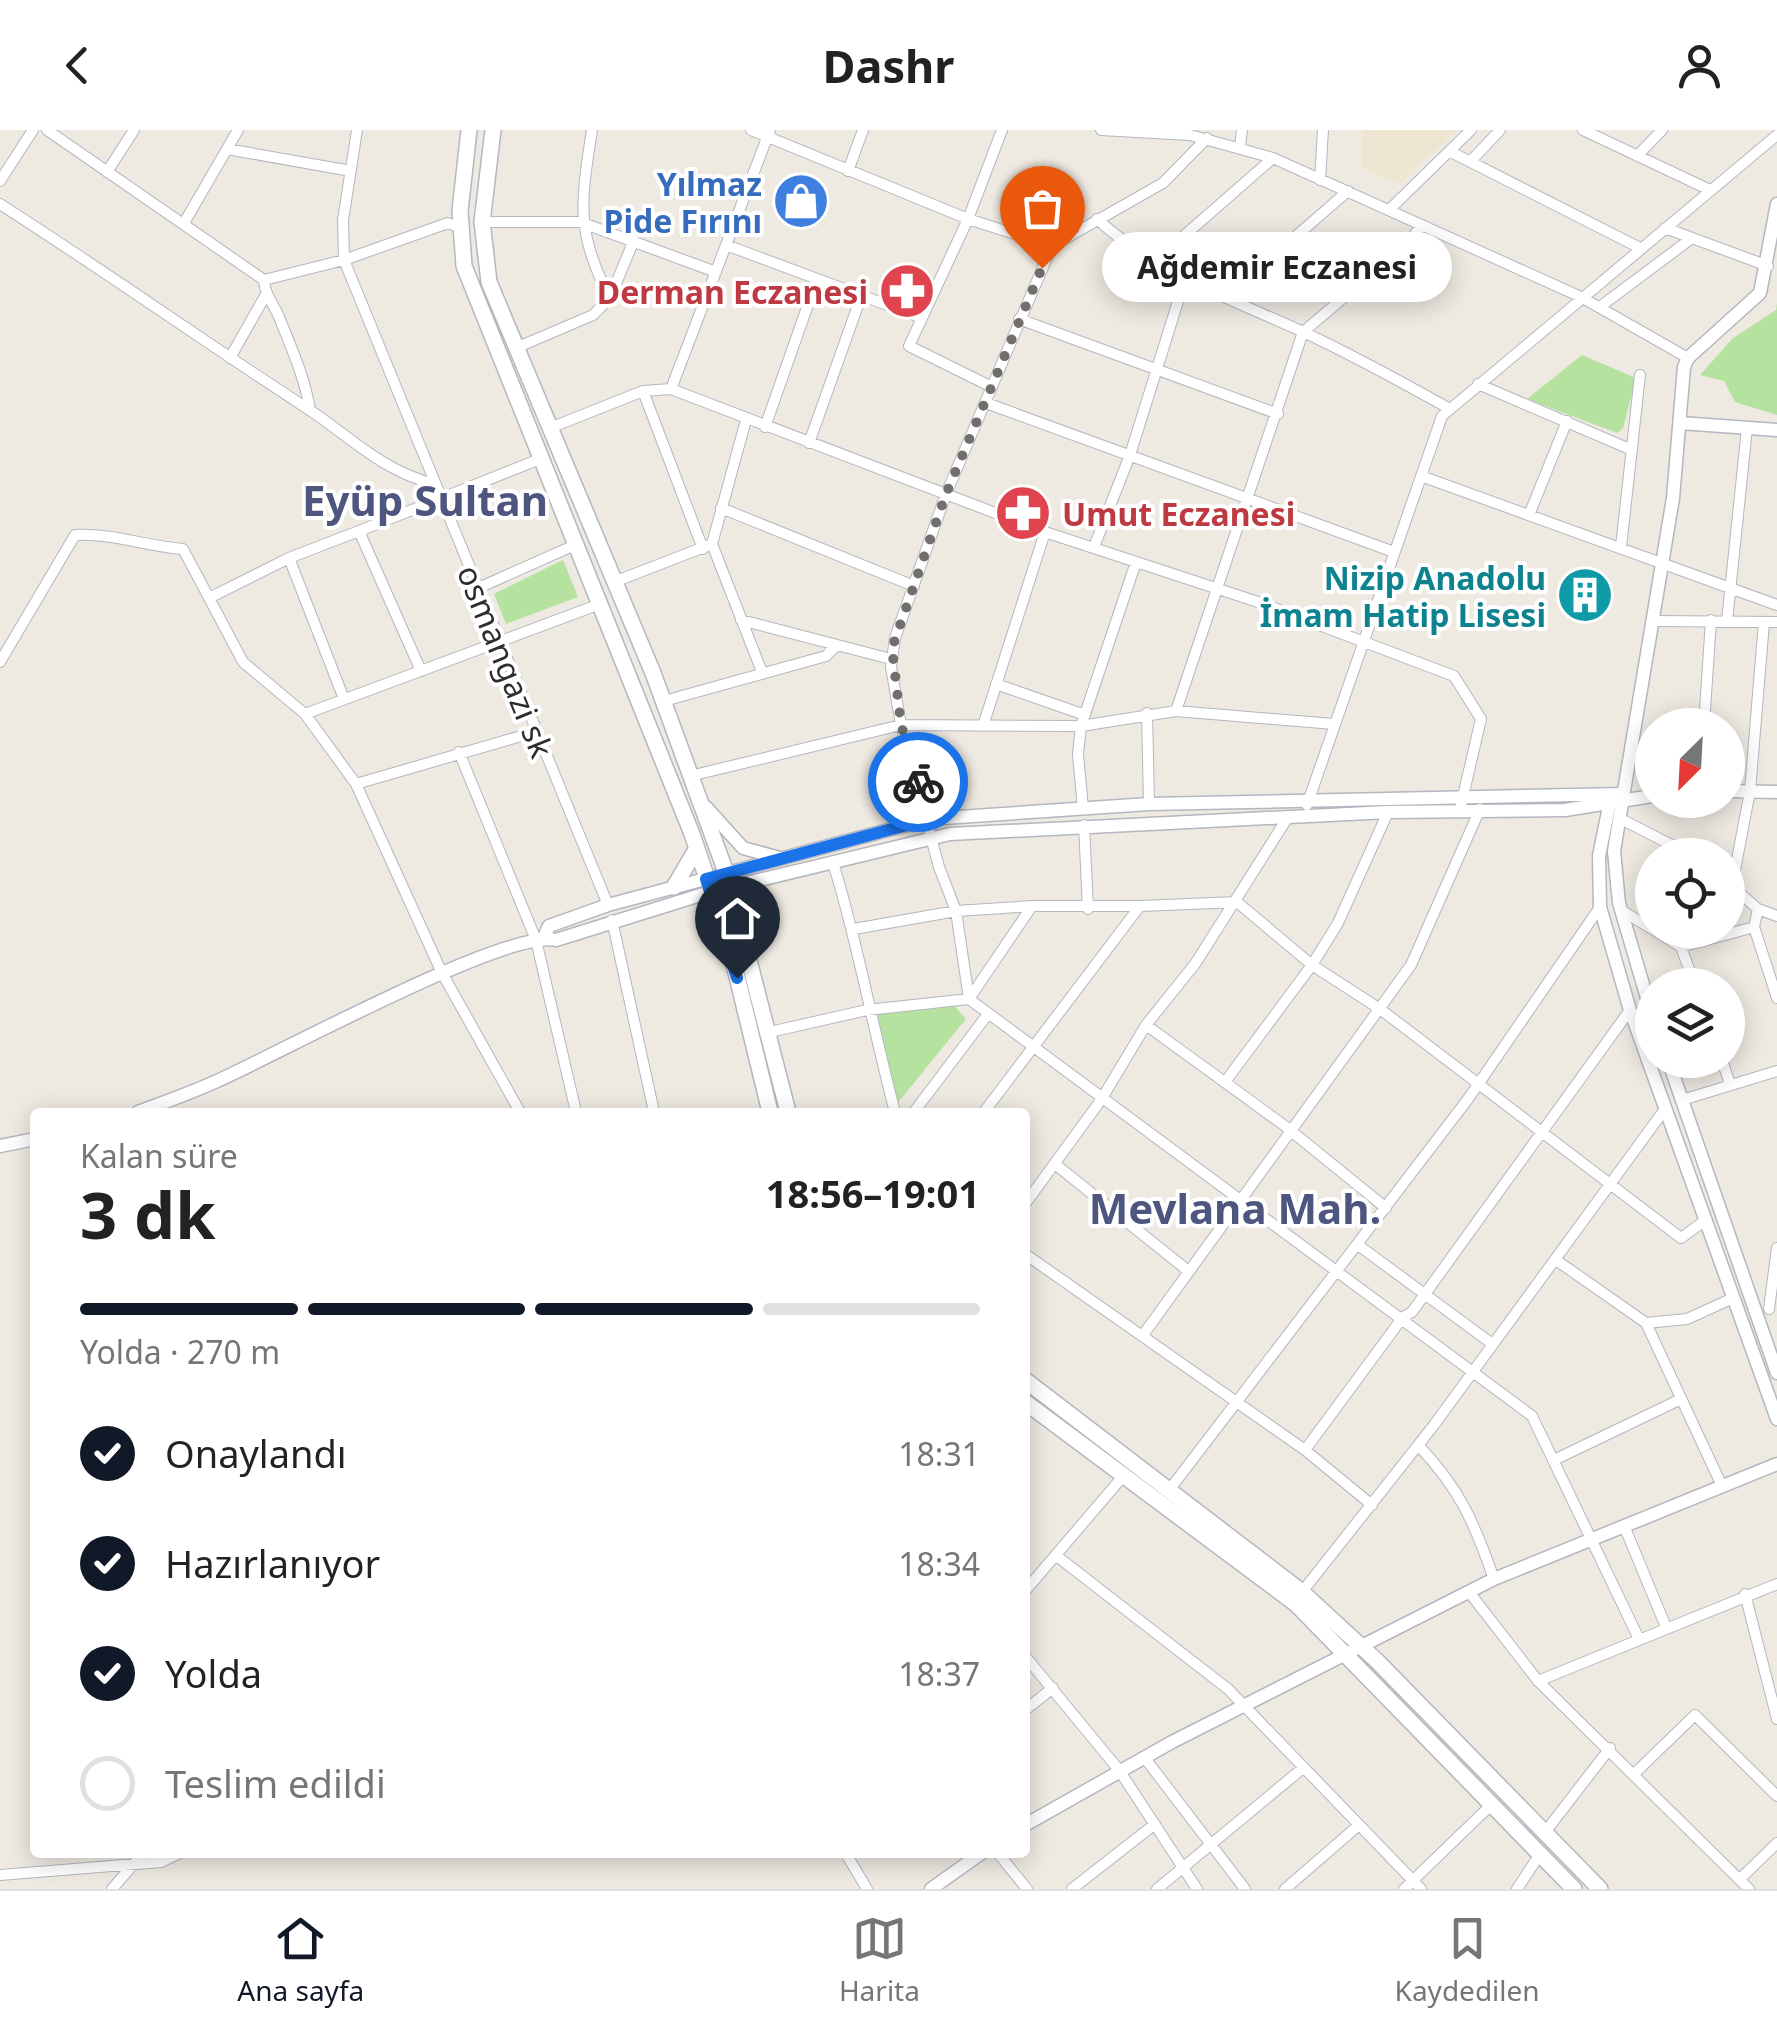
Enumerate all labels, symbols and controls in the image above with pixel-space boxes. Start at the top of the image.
text: Dashr [823,35,954,96]
icon: back [50,38,105,93]
icon: person [1672,38,1727,93]
place label: Yılmaz Pide Fırını [604,162,762,242]
pin [1000,166,1085,269]
shop icon: Yılmaz Pide Fırını [771,171,831,231]
icon: bag [1015,181,1070,236]
callout: Ağdemir Eczanesi [1102,233,1452,303]
text: Ağdemir Eczanesi [1137,245,1417,288]
pharmacy icon: Derman Eczanesi [877,261,937,321]
place label: Derman Eczanesi [597,270,868,313]
district label: Eyüp Sultan [302,471,548,528]
pharmacy icon: Umut Eczanesi [993,483,1053,543]
place label: Umut Eczanesi [1062,492,1295,535]
place label: Nizip Anadolu İmam Hatip Lisesi [1260,556,1546,636]
street label: osmangazi sk [448,558,564,764]
building icon: Nizip Anadolu İmam Hatip Lisesi [1555,565,1615,625]
north arrow [1635,708,1745,818]
map controls [1635,708,1745,1078]
courier [868,732,968,832]
icon: bike [891,755,946,810]
button: locate [1635,838,1745,948]
pin [695,876,780,979]
icon: home [710,891,765,946]
button: layers [1635,968,1745,1078]
text: Kalan süre [80,1134,238,1177]
text: 18:56–19:01 [766,1167,980,1219]
text: 3 dk [80,1170,215,1258]
district label: Mevlana Mah. [1089,1179,1381,1236]
text: Yolda · 270 m [80,1330,280,1373]
icon: check [80,1426,135,1481]
text: Onaylandı [165,1427,347,1479]
text: 18:31 [898,1432,980,1475]
icon: check [80,1536,135,1591]
text: Hazırlanıyor [165,1537,380,1589]
text: 18:34 [898,1542,980,1585]
icon: check [80,1646,135,1701]
text: Yolda [165,1647,262,1699]
text: 18:37 [898,1652,980,1695]
text: Teslim edildi [165,1757,386,1809]
tab: Ana sayfa [237,1911,364,2009]
tab: Harita [839,1911,920,2009]
tab: Kaydedilen [1395,1911,1540,2009]

